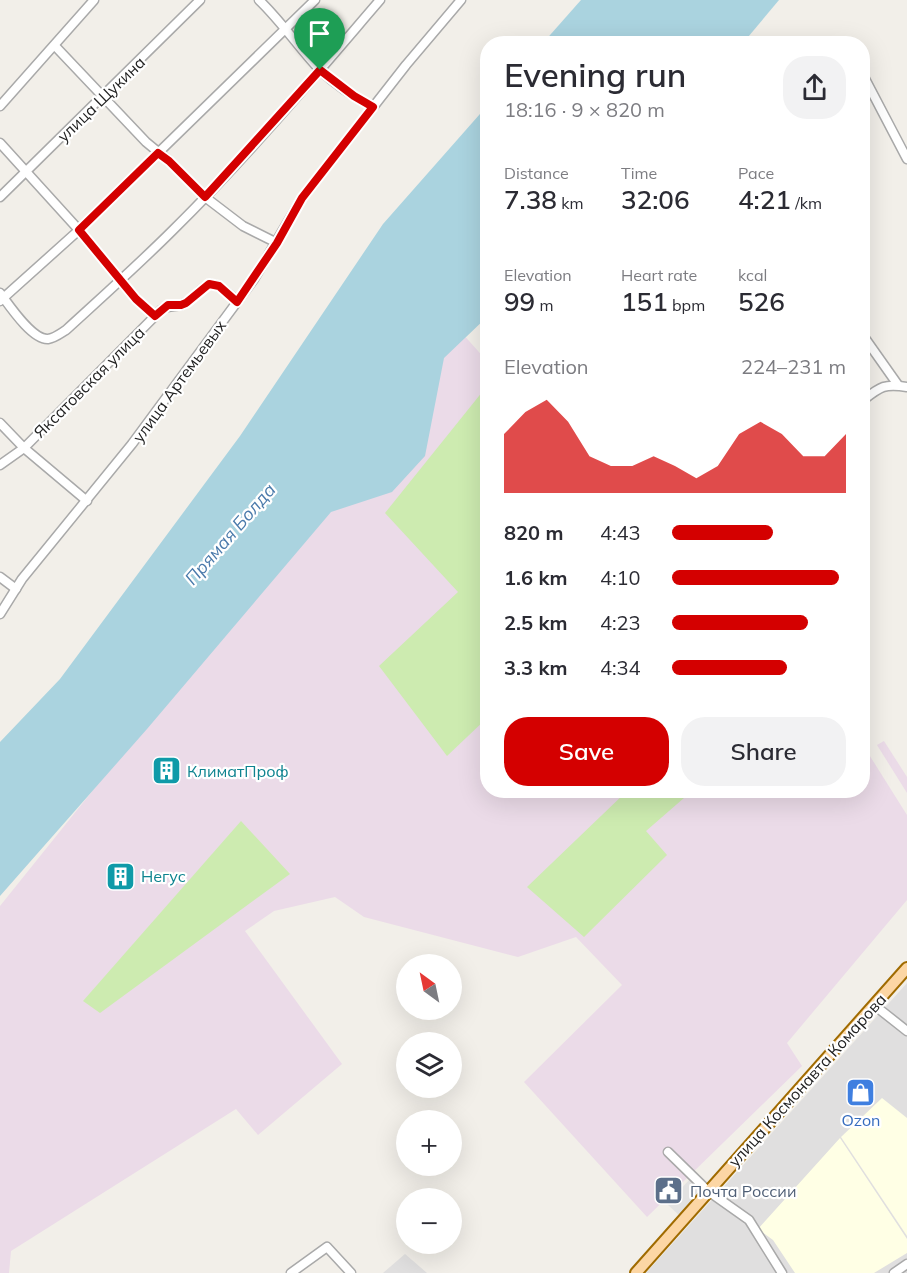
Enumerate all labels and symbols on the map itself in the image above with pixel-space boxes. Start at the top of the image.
pin [294,8,345,70]
street label: улица Щукина [53,52,149,146]
street label: улица Артемьевых [128,316,230,446]
street label: Яксатовская улица [29,322,149,442]
water label: Прямая Болда [180,478,280,590]
building icon: КлиматПроф [150,755,182,787]
place label: КлиматПроф [187,761,289,781]
building icon: Негус [104,860,136,892]
place label: Негус [141,866,186,886]
north arrow [396,954,462,1020]
street label: улица Космонавта Комарова [724,989,890,1171]
shop icon: Ozon [845,1076,877,1108]
place label: Ozon [841,1110,881,1130]
public building icon: Почта России [653,1175,685,1207]
place label: Почта России [690,1181,796,1201]

